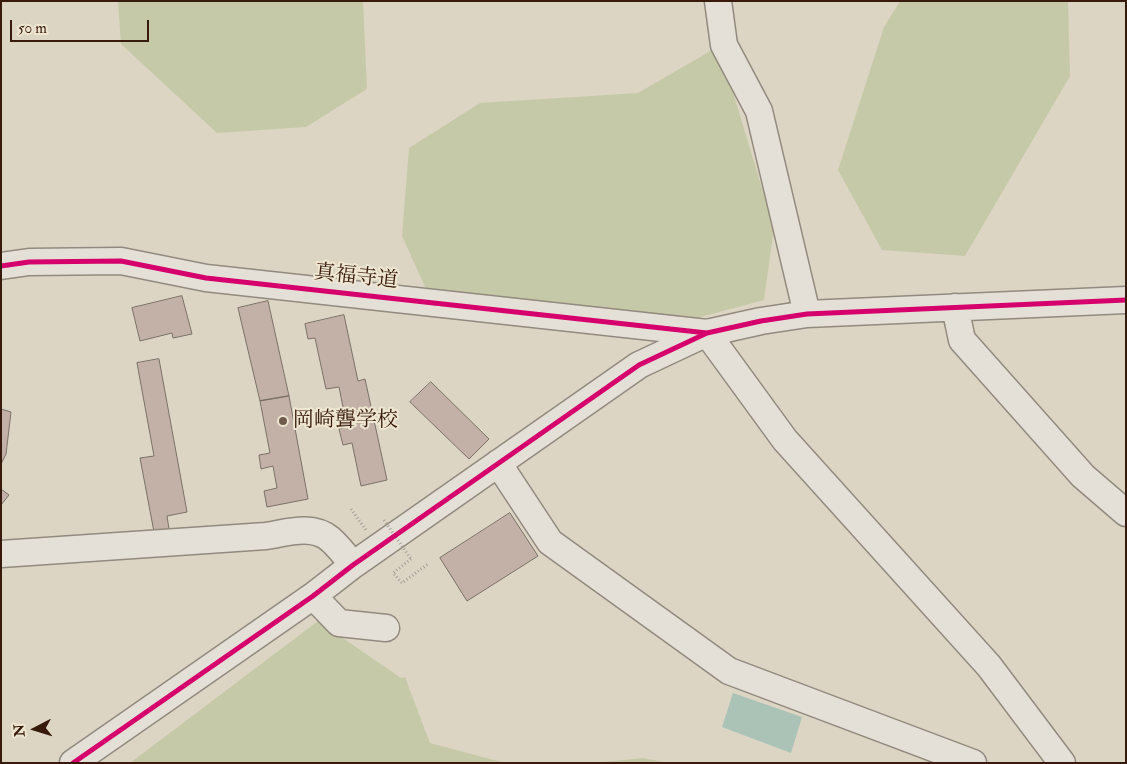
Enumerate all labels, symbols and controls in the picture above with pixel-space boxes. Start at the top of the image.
scale bar [12,10,151,42]
text: 50 m [18,19,47,38]
street label: 真福寺道 [313,261,399,295]
place label: 岡崎聾学校 [293,408,398,434]
marker: 岡崎聾学校 [277,415,289,427]
north arrow [10,704,60,754]
text: N [11,723,29,737]

